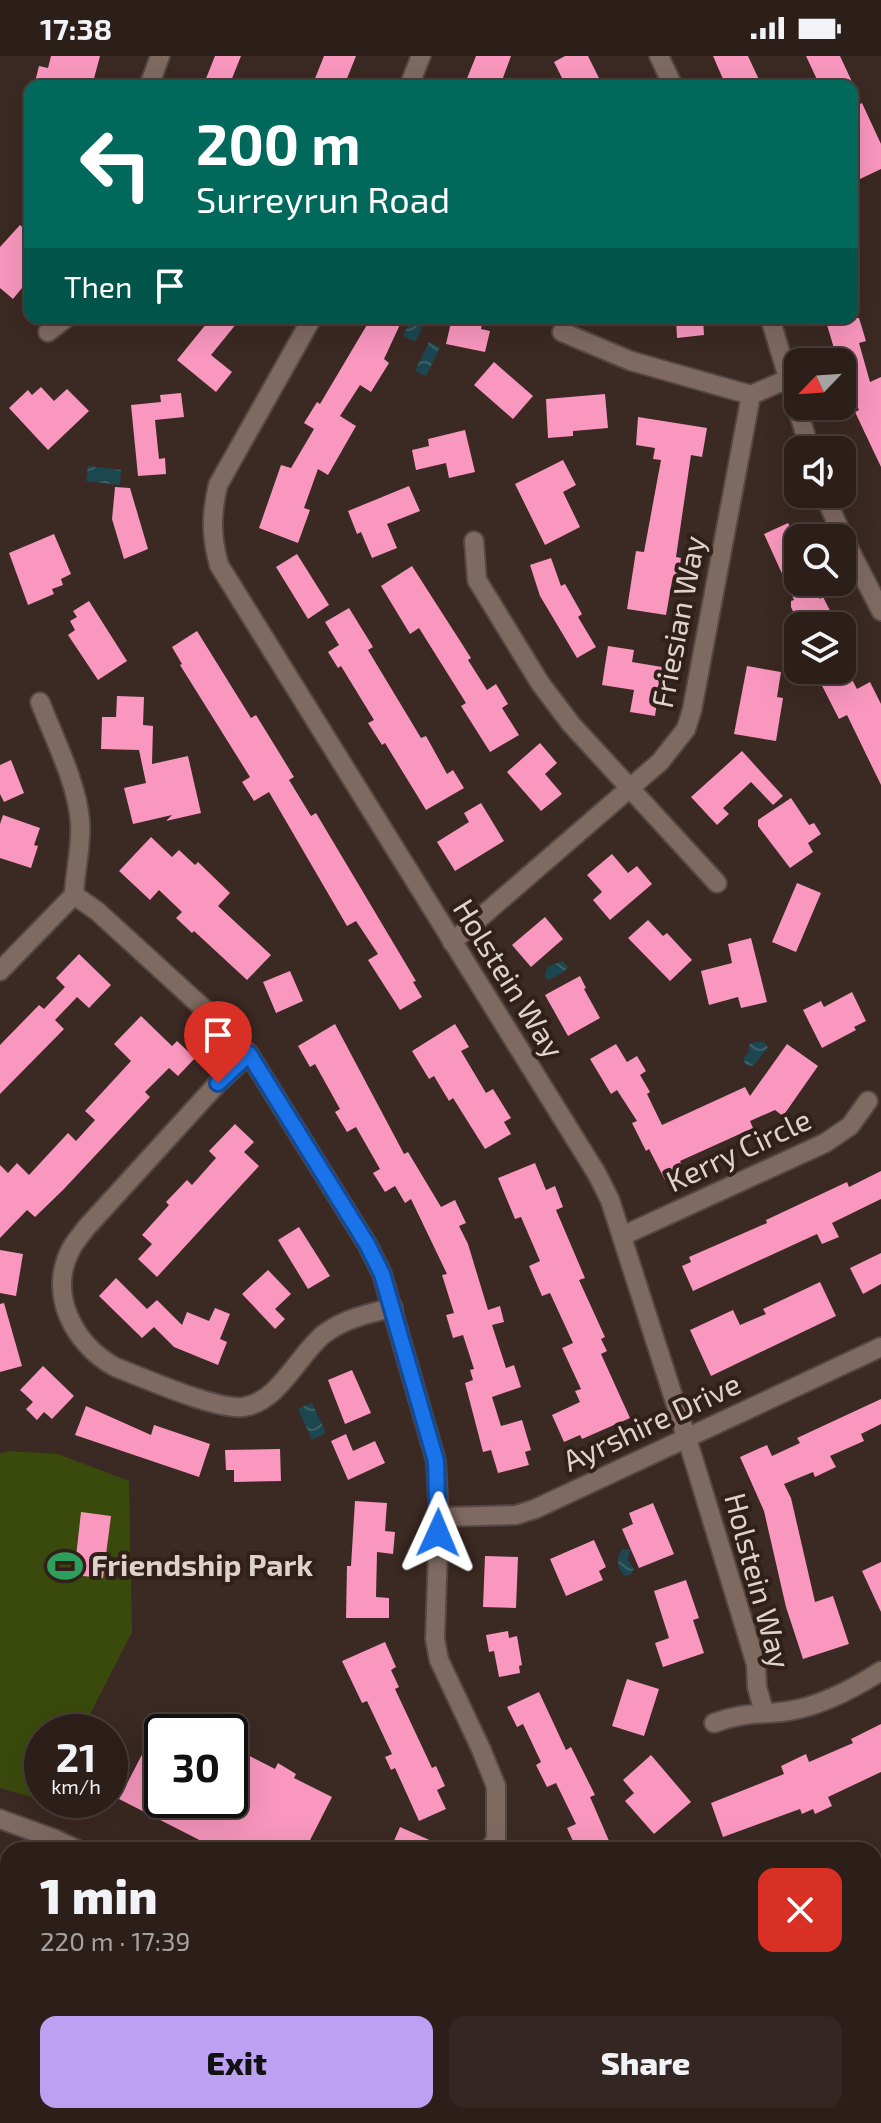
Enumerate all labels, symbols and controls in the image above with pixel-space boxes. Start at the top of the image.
text: 17:38 [40,10,112,46]
text: 200 m [196,109,361,176]
icon: left [64,112,168,216]
text: Surreyrun Road [196,177,450,220]
icon: arrive [148,264,192,308]
text: Then [64,268,132,304]
north arrow [784,348,856,420]
map controls [784,348,856,684]
button: sound [784,436,856,508]
button: search [784,524,856,596]
street label: Friesian Way [643,532,711,711]
button: layers [784,612,856,684]
street label: Holstein Way [447,892,573,1064]
pin [184,1001,252,1083]
icon: arrive [196,1013,240,1057]
street label: Kerry Circle [660,1100,816,1198]
street label: Ayrshire Drive [557,1364,746,1478]
street label: Holstein Way [718,1489,800,1672]
position arrow [396,1491,480,1575]
place label: Friendship Park [91,1546,313,1582]
sports icon: Friendship Park [46,1547,84,1585]
speed limit sign: 30 [144,1714,248,1818]
text: 21 [56,1732,96,1780]
text: km/h [51,1774,101,1798]
text: 1 min [40,1866,158,1924]
button: close [758,1868,842,1952]
text: 220 m · 17:39 [40,1925,190,1956]
button: Exit [40,2016,433,2108]
button: Share [449,2016,842,2108]

